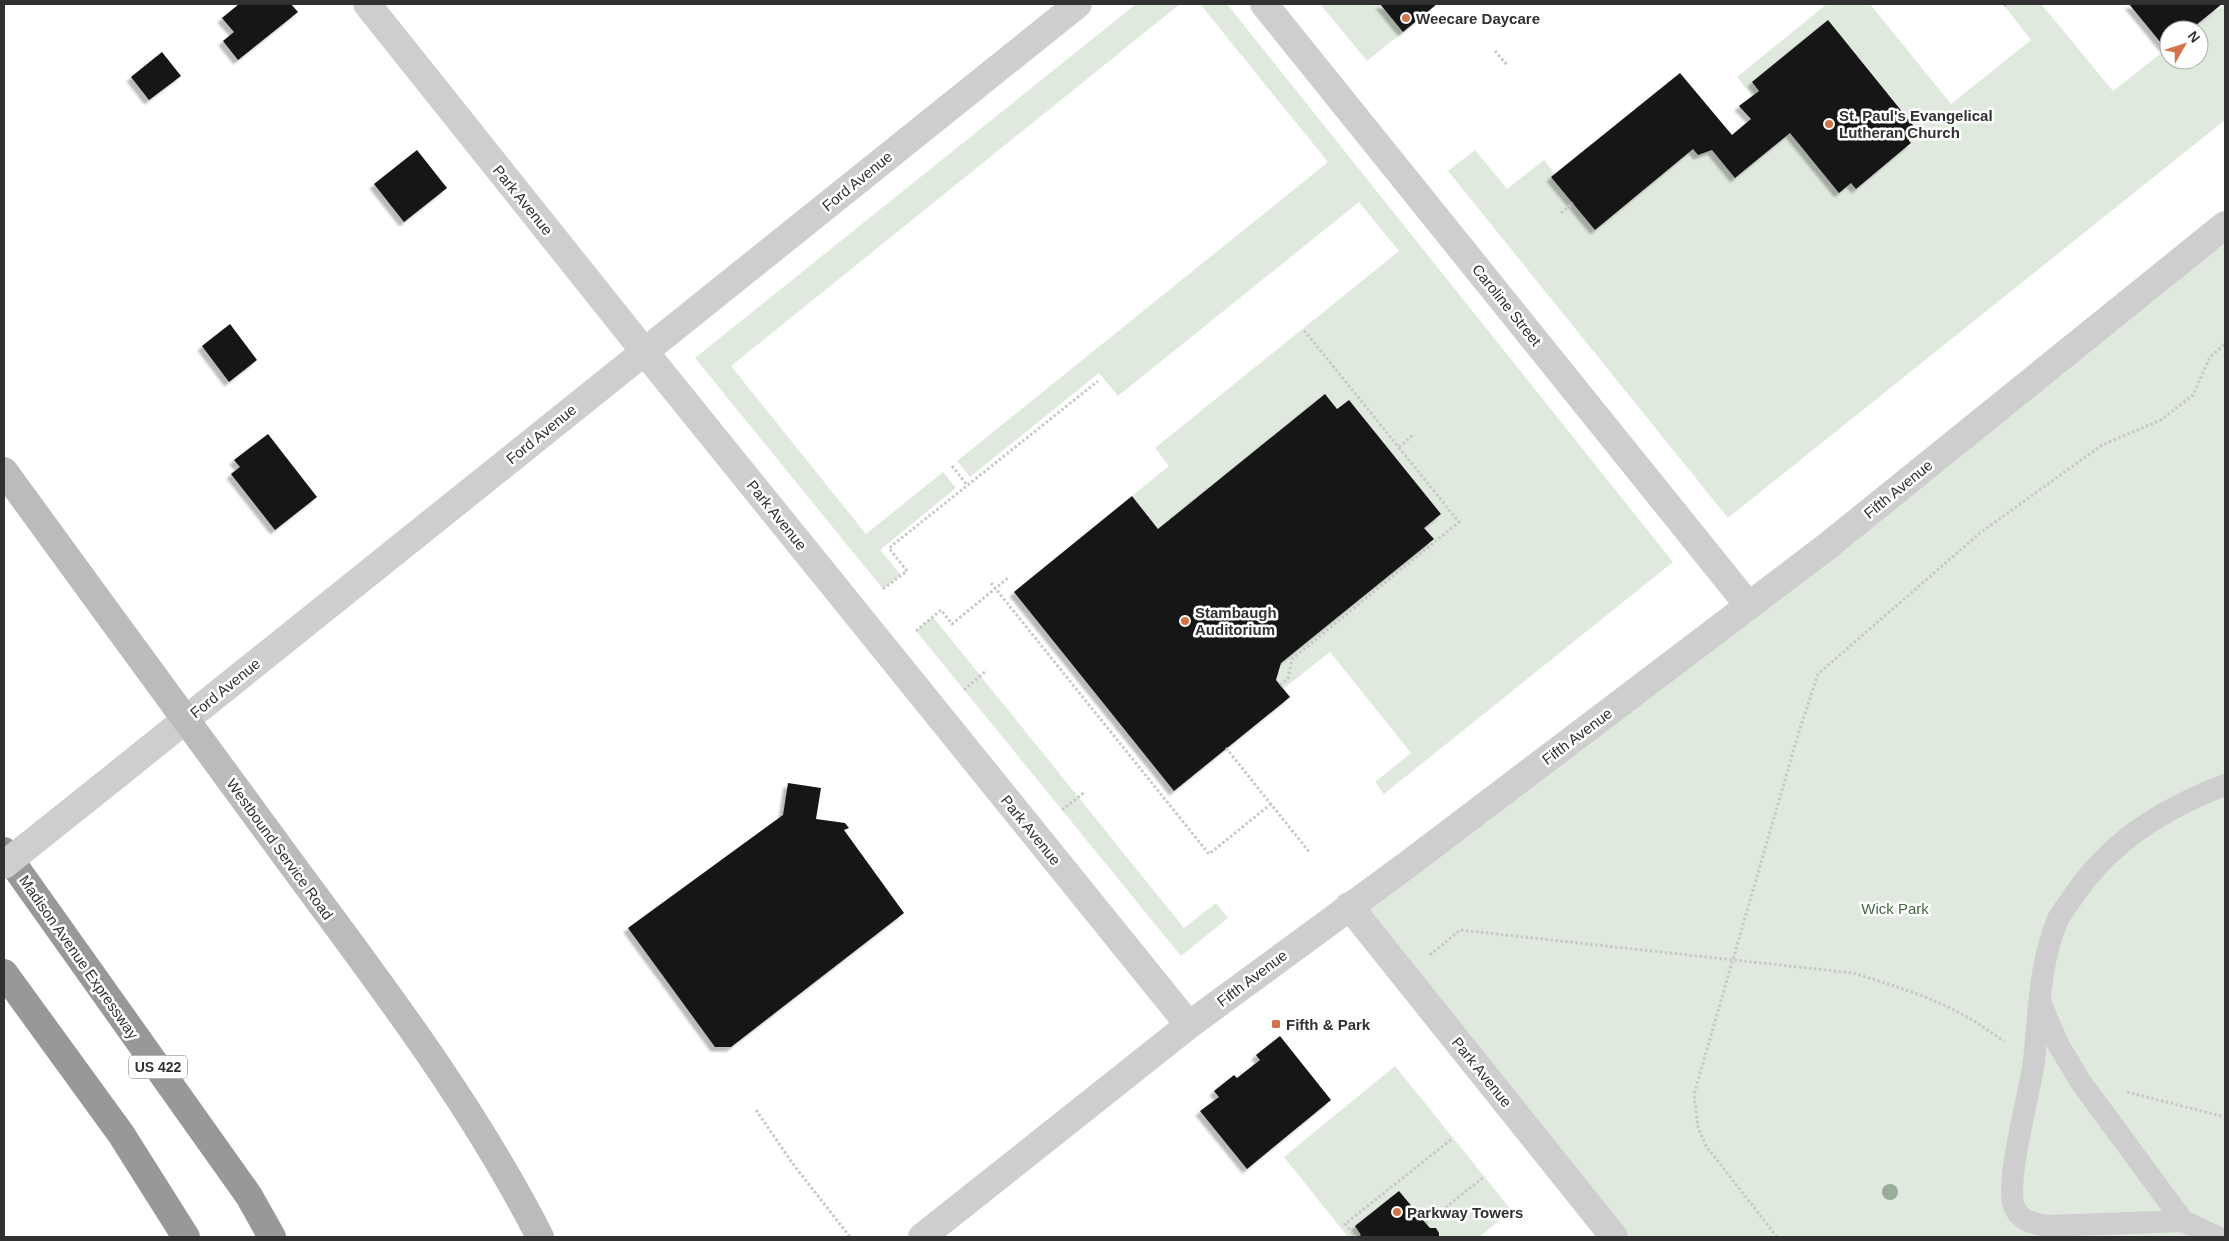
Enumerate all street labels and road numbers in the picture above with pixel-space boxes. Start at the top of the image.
street label: Ford Avenue [819,148,895,214]
street label: Park Avenue [490,162,556,238]
street label: Caroline Street [1469,261,1546,350]
street label: Ford Avenue [503,401,579,467]
street label: Fifth Avenue [1860,456,1936,522]
street label: Park Avenue [744,477,810,553]
street label: Ford Avenue [187,655,263,721]
street label: Fifth Avenue [1539,704,1615,768]
street label: Westbound Service Road [223,775,337,923]
street label: Park Avenue [998,792,1064,868]
street label: Madison Avenue Expressway [16,872,142,1042]
street label: Fifth Avenue [1214,946,1290,1010]
street label: Park Avenue [1449,1034,1515,1110]
road number: US 422 [129,1056,187,1078]

